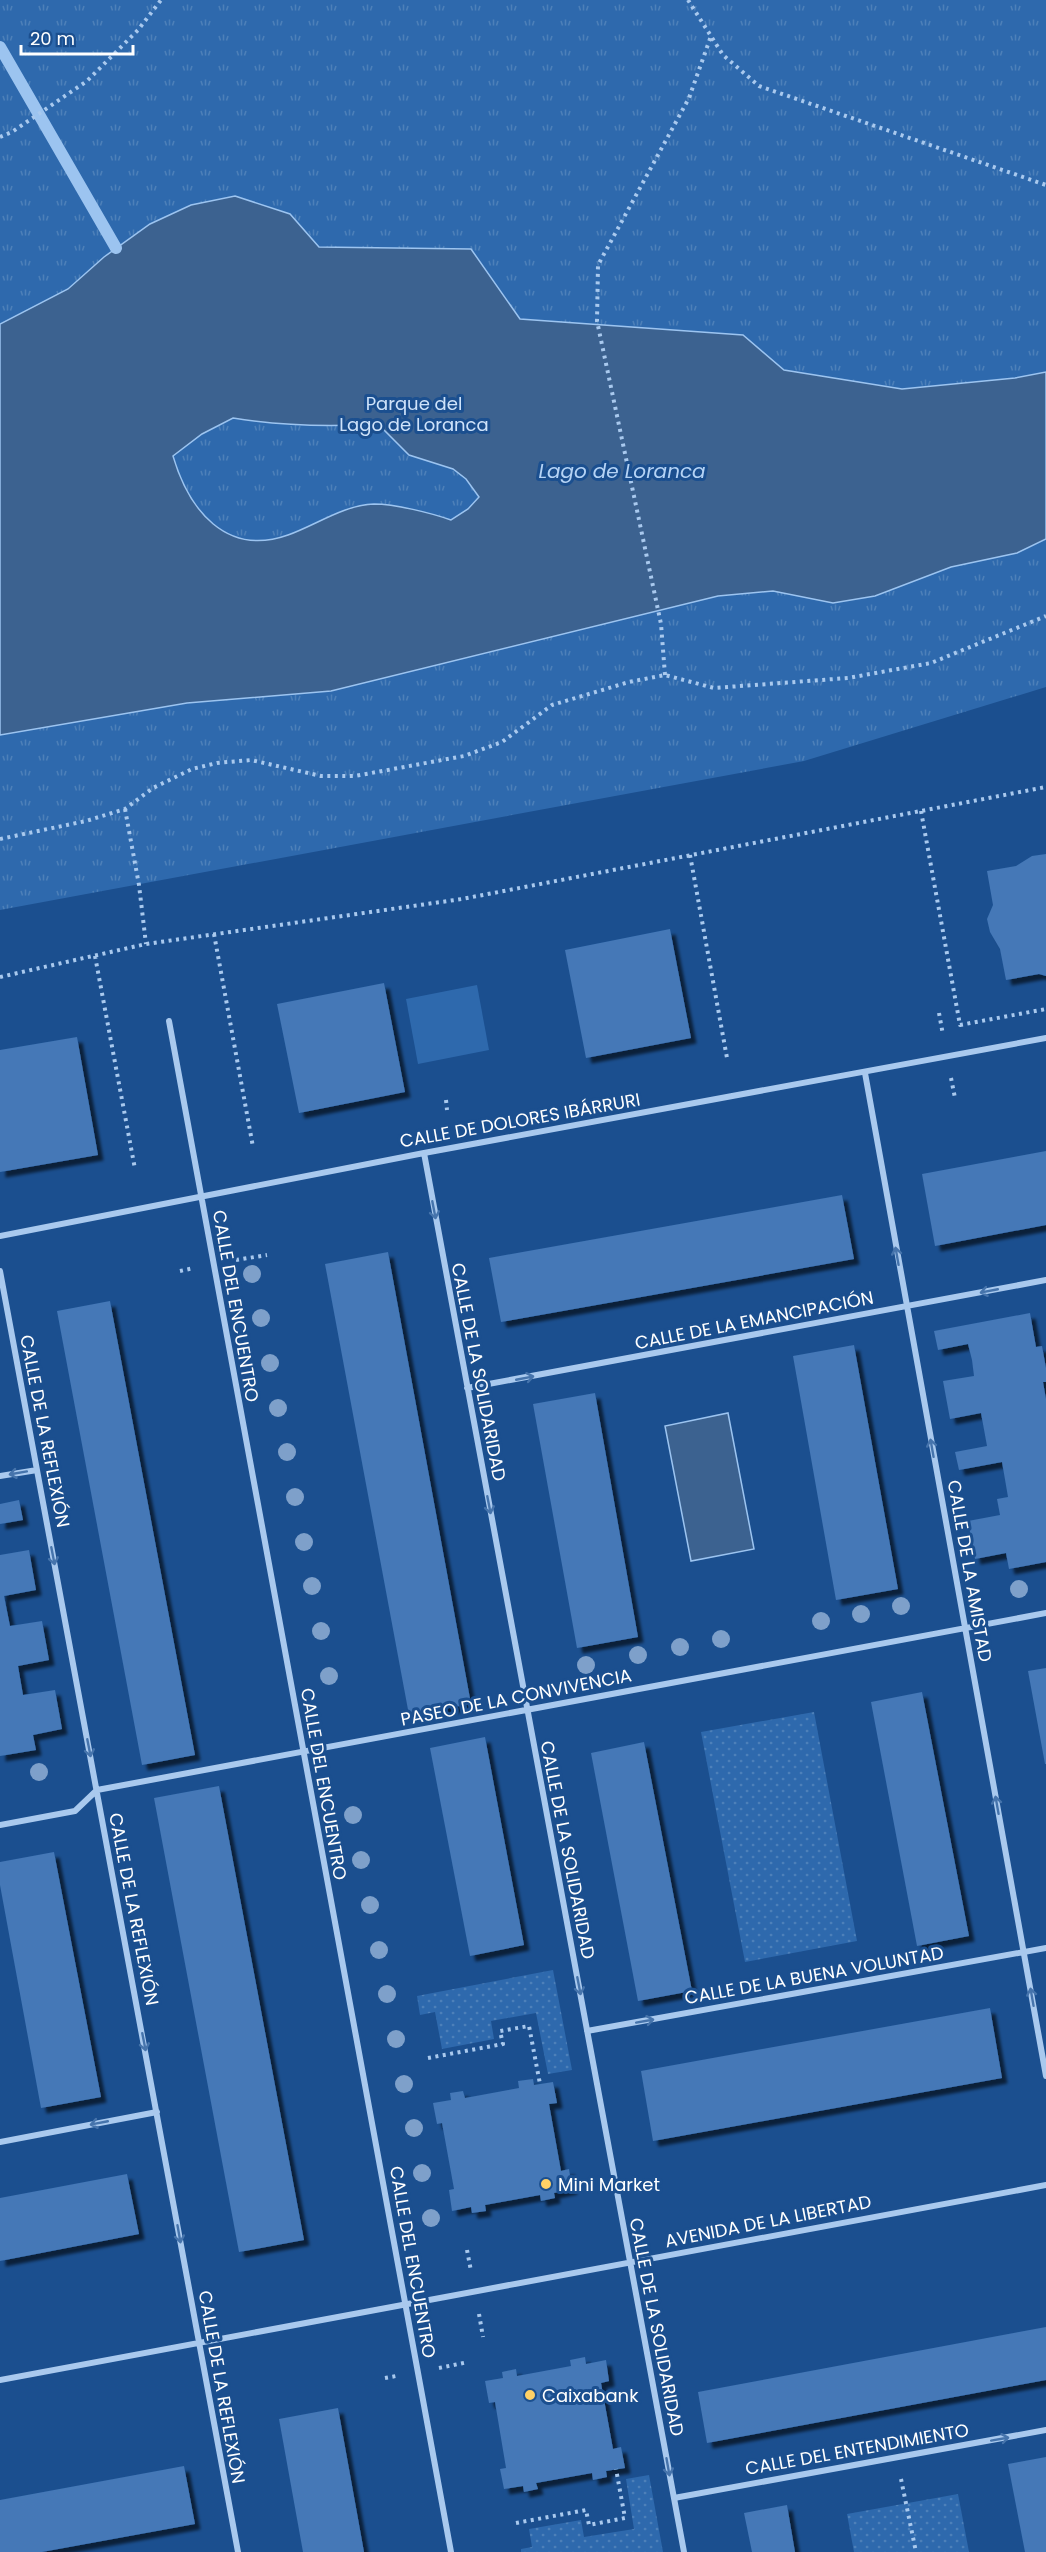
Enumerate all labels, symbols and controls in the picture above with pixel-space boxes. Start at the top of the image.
scale bar [21,18,134,56]
text: 20 m [30,26,75,51]
park label: Parque del Lago de Loranca [339,391,489,437]
water label: Lago de Loranca [538,457,706,485]
street label: CALLE DE DOLORES IBÁRRURI [398,1087,642,1153]
one-way arrow [429,1200,440,1220]
street label: CALLE DEL ENCUENTRO [207,1208,265,1404]
one-way arrow [892,1247,903,1267]
street label: CALLE DE LA SOLIDARIDAD [446,1261,512,1483]
street label: CALLE DE LA EMANCIPACIÓN [633,1285,875,1355]
one-way arrow [979,1286,999,1297]
street label: CALLE DE LA REFLEXIÓN [14,1333,76,1529]
one-way arrow [514,1372,534,1383]
one-way arrow [926,1439,937,1459]
one-way arrow [9,1468,29,1479]
street label: CALLE DE LA AMISTAD [942,1478,998,1664]
one-way arrow [484,1495,495,1515]
one-way arrow [48,1546,59,1565]
street label: PASEO DE LA CONVIVENCIA [398,1662,634,1732]
street label: CALLE DEL ENCUENTRO [295,1686,353,1882]
one-way arrow [84,1737,95,1757]
street label: CALLE DE LA SOLIDARIDAD [535,1739,601,1961]
one-way arrow [991,1796,1002,1816]
street label: CALLE DE LA REFLEXIÓN [103,1811,165,2007]
street label: CALLE DE LA BUENA VOLUNTAD [683,1940,945,2010]
one-way arrow [573,1976,584,1995]
one-way arrow [1026,1988,1037,2008]
one-way arrow [634,2015,654,2026]
one-way arrow [138,2032,149,2052]
one-way arrow [90,2118,109,2129]
street label: CALLE DEL ENCUENTRO [384,2164,442,2360]
place label: Mini Market [558,2172,660,2197]
marker: Mini Market [539,2177,553,2191]
street label: AVENIDA DE LA LIBERTAD [663,2189,873,2253]
street label: CALLE DE LA SOLIDARIDAD [624,2216,690,2438]
one-way arrow [174,2224,185,2244]
street label: CALLE DE LA REFLEXIÓN [193,2288,251,2486]
place label: Caixabank [542,2383,639,2408]
marker: Caixabank [523,2388,537,2402]
street label: CALLE DEL ENTENDIMIENTO [743,2417,971,2481]
one-way arrow [989,2433,1009,2444]
one-way arrow [663,2457,674,2476]

